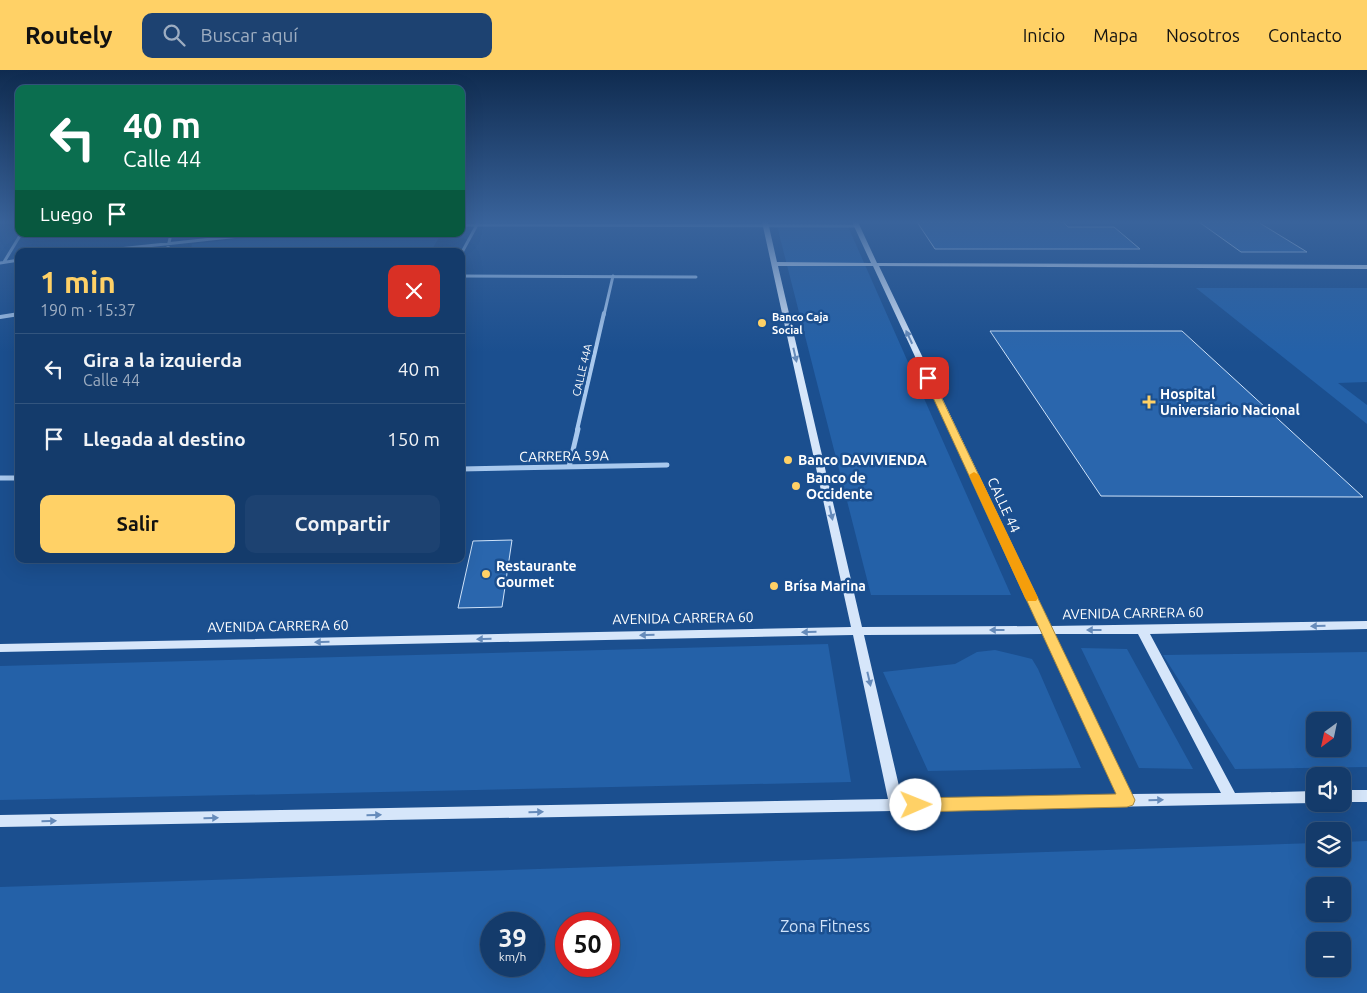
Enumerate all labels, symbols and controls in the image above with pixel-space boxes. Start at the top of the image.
search box [142,13,492,58]
icon: search [160,21,188,49]
text: Routely [25,22,112,49]
text: Buscar aquí [200,24,298,46]
text: Inicio [1023,25,1065,45]
text: Mapa [1093,25,1138,45]
text: Nosotros [1166,25,1240,45]
text: Contacto [1268,25,1342,45]
icon: left [40,105,105,170]
text: 40 m [123,105,201,145]
text: Calle 44 [123,146,201,171]
icon: arrive [103,200,131,228]
text: Luego [40,203,93,225]
text: 1 min [40,265,116,299]
button: close [388,265,440,317]
text: 190 m · 15:37 [40,301,136,319]
place label: Banco Caja Social [772,311,828,336]
marker: Banco Caja Social [756,317,768,329]
one-way arrow [904,330,912,344]
street label: CALLE 44A [570,342,594,397]
one-way arrow [791,348,799,363]
text: Gira a la izquierda [83,349,242,371]
icon: left [40,355,68,383]
pin [907,357,949,399]
text: 40 m [398,358,440,380]
icon: arrive [914,364,942,392]
text: Calle 44 [83,371,140,389]
place label: Hospital Universiario Nacional [1160,386,1300,418]
marker: Hospital Universiario Nacional [1142,395,1156,409]
icon: arrive [40,425,68,453]
text: Llegada al destino [83,428,246,450]
text: 150 m [387,428,440,450]
street label: CARRERA 59A [519,447,609,465]
place label: Banco DAVIVIENDA [798,452,927,468]
marker: Banco DAVIVIENDA [782,454,794,466]
place label: Banco de Occidente [806,470,873,502]
street label: CALLE 44 [984,475,1024,535]
marker: Banco de Occidente [790,480,802,492]
button: Salir [40,495,235,553]
button: Compartir [245,495,440,553]
one-way arrow [827,506,835,521]
place label: Restaurante Gourmet [496,558,577,590]
marker: Restaurante Gourmet [480,568,492,580]
place label: Brísa Marina [784,578,866,594]
marker: Brísa Marina [768,580,780,592]
street label: AVENIDA CARRERA 60 [1062,604,1204,622]
street label: AVENIDA CARRERA 60 [612,609,754,627]
street label: AVENIDA CARRERA 60 [207,617,349,635]
one-way arrow [1310,622,1326,630]
one-way arrow [989,626,1005,634]
one-way arrow [1086,626,1102,634]
one-way arrow [801,628,817,636]
one-way arrow [638,632,654,640]
one-way arrow [476,635,492,643]
one-way arrow [313,638,329,646]
one-way arrow [865,671,873,686]
north arrow [1306,712,1351,758]
map controls [1306,712,1351,977]
button: sound [1306,767,1351,812]
position arrow [889,778,941,830]
one-way arrow [1148,796,1164,804]
one-way arrow [528,808,544,816]
one-way arrow [366,811,382,819]
one-way arrow [203,814,219,822]
one-way arrow [41,816,57,824]
button: layers [1306,822,1351,867]
button: + [1306,877,1351,922]
speed limit sign: 50 [555,912,620,977]
park label: Zona Fitness [780,917,870,935]
text: 39 [498,924,527,952]
button: − [1306,932,1351,977]
text: km/h [499,950,526,963]

